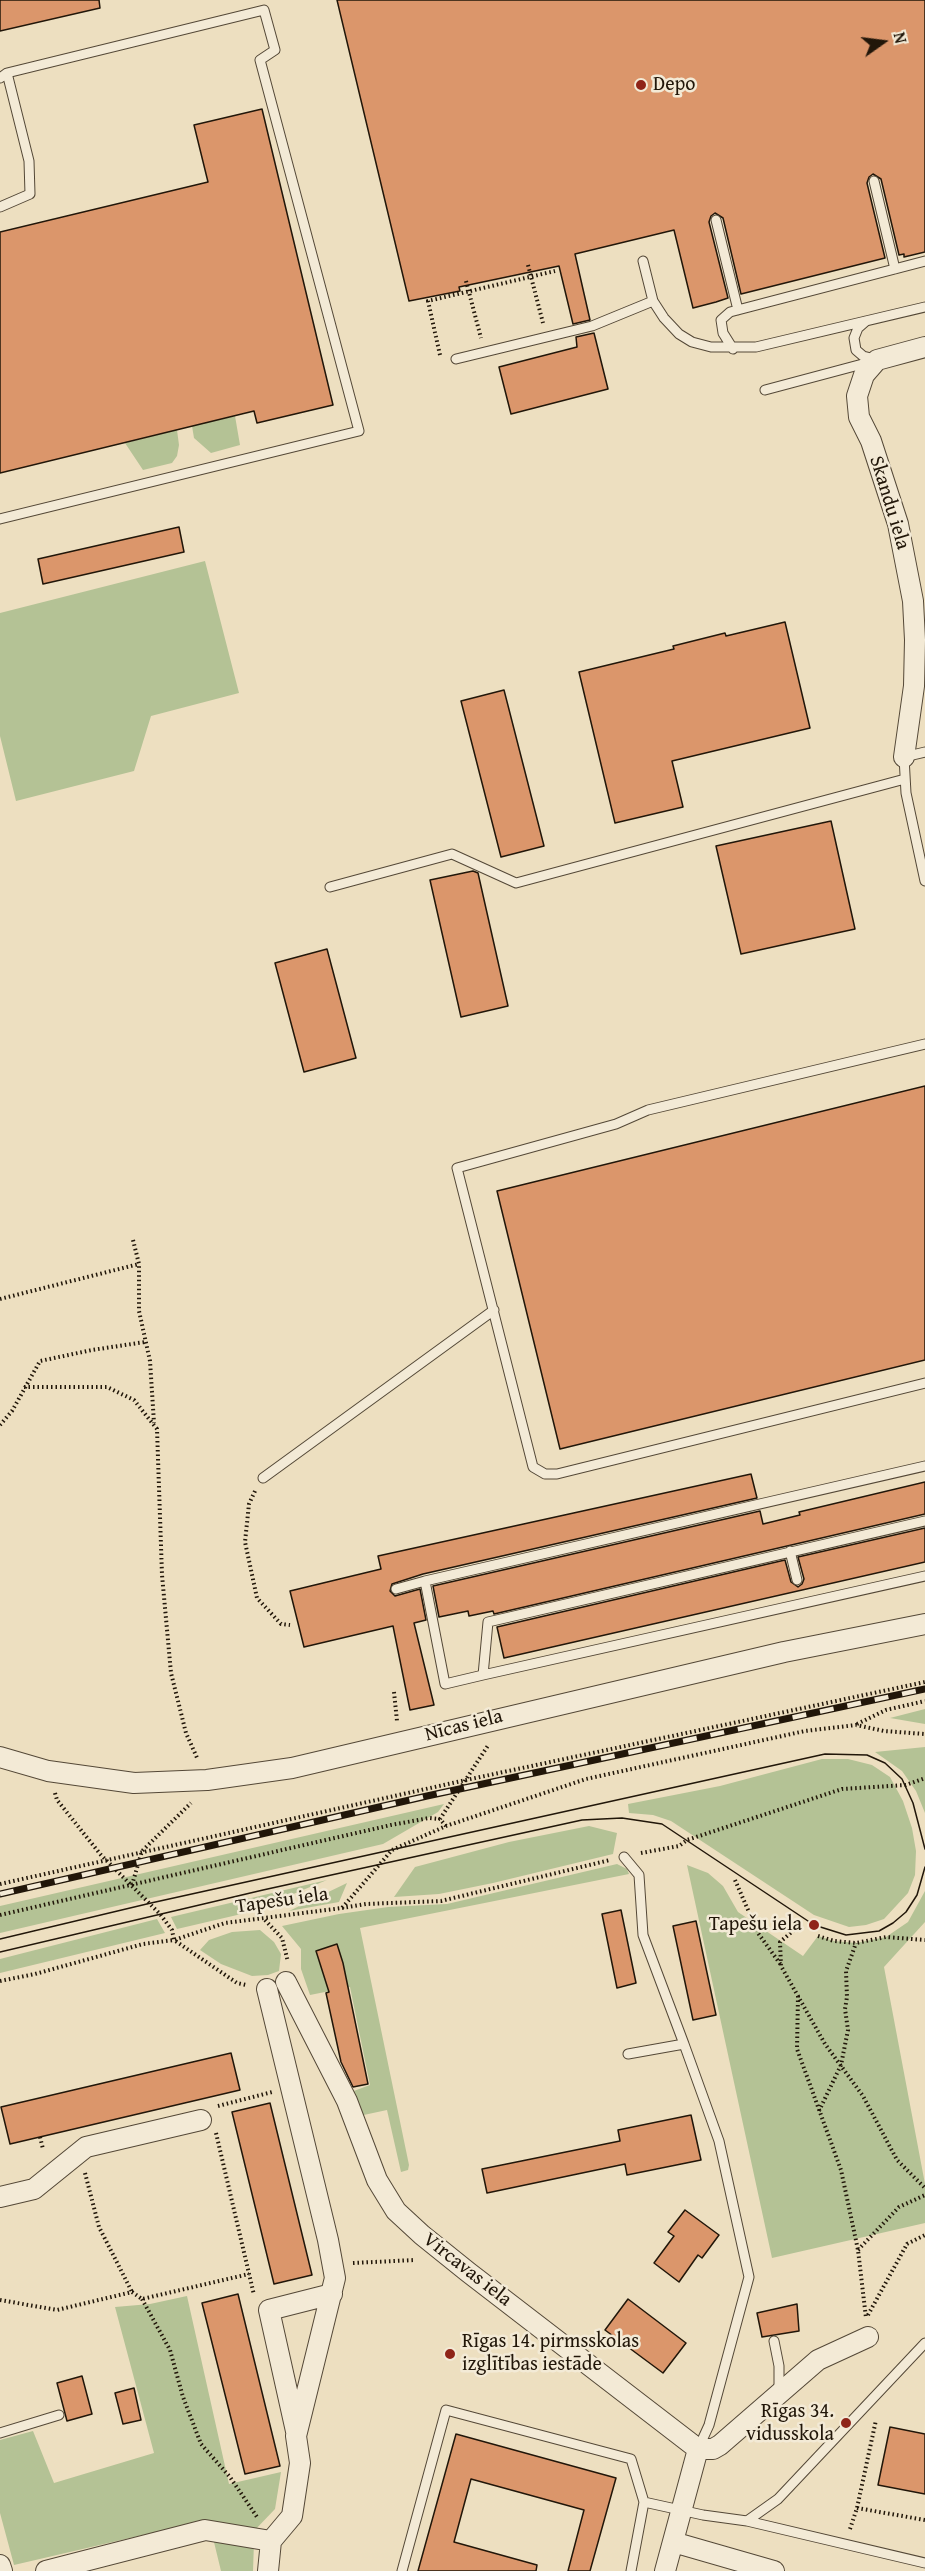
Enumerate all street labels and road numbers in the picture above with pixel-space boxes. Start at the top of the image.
street label: Skandu iela [863,453,915,553]
street label: Nīcas iela [423,1705,505,1747]
street label: Tapešu iela [234,1883,330,1919]
street label: Vircavas iela [418,2228,516,2312]

